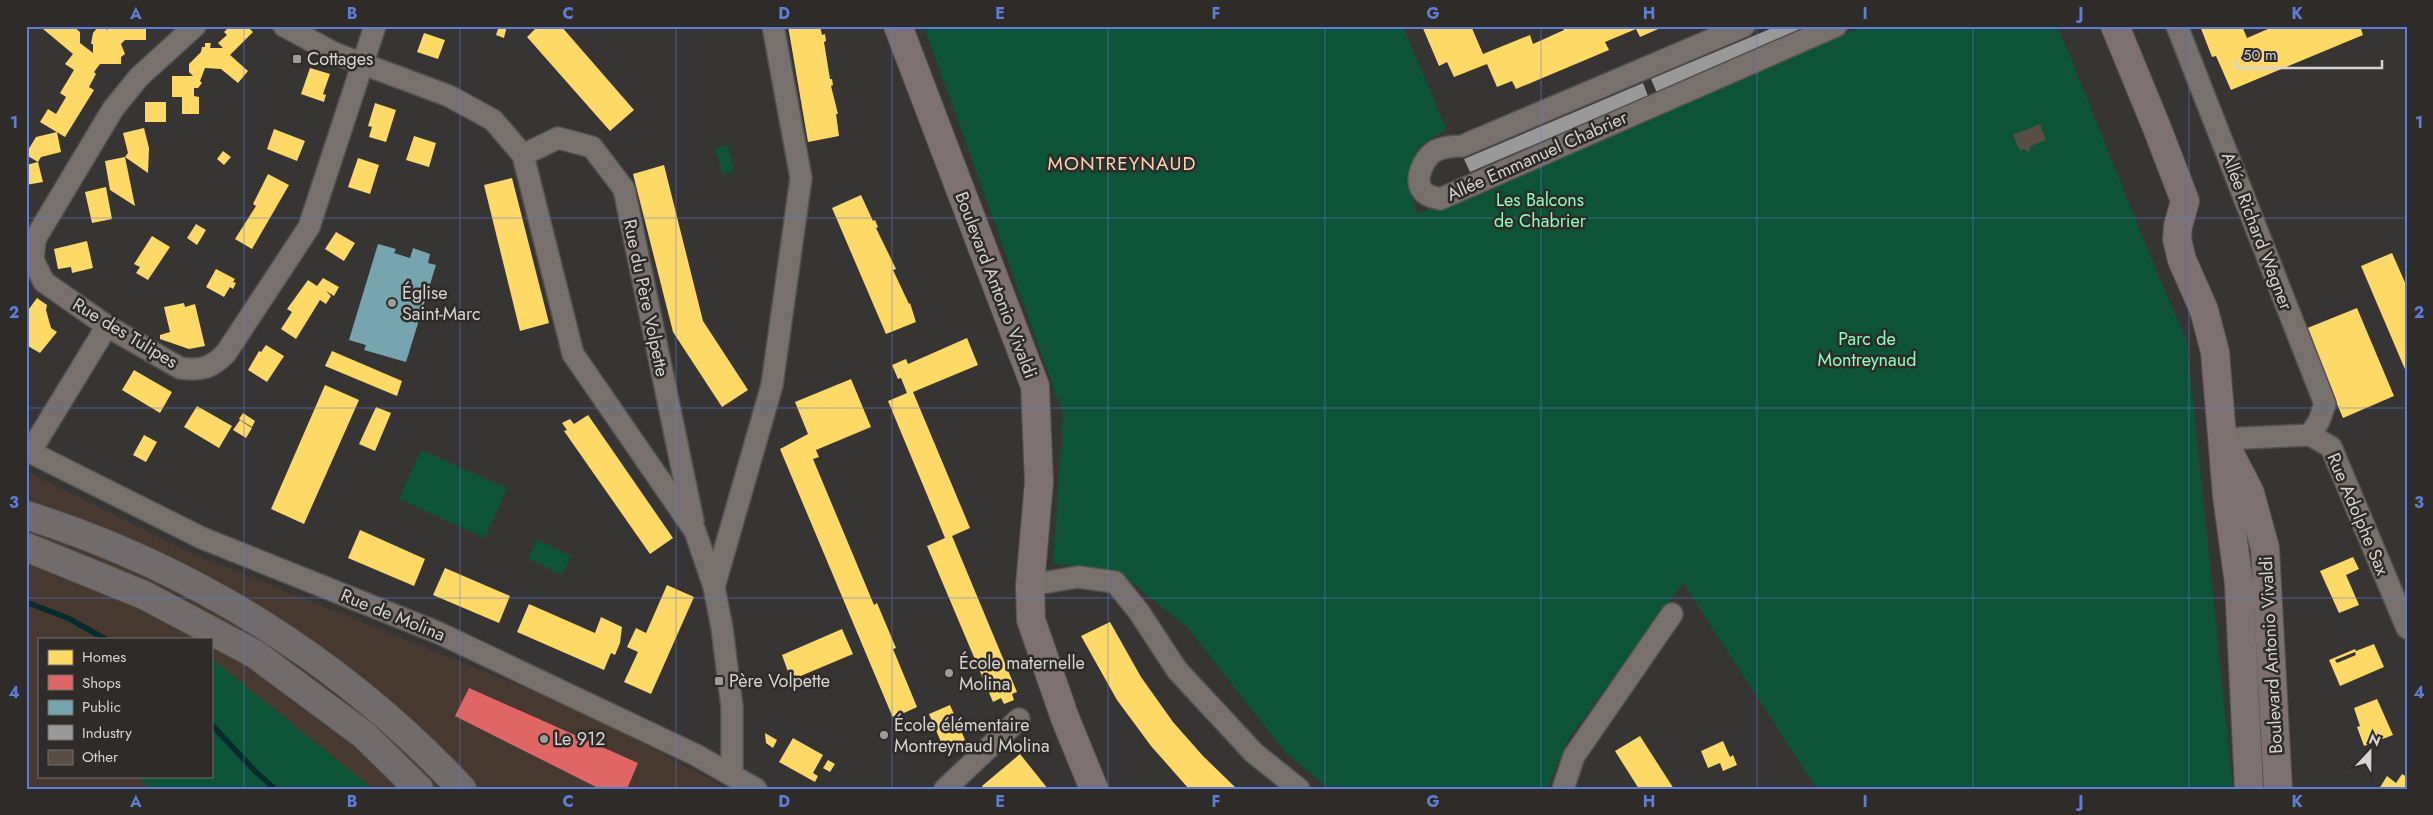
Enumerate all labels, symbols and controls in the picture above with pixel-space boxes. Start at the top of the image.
text: A [129,2,142,25]
text: B [347,2,357,25]
text: C [562,2,574,25]
text: D [778,2,790,25]
text: E [995,2,1005,25]
text: F [1212,2,1220,25]
text: G [1426,2,1440,25]
text: H [1643,2,1655,25]
text: I [1862,2,1868,25]
text: J [2075,2,2084,25]
text: K [2291,2,2303,25]
scale bar [2236,38,2382,70]
text: 50 m [2243,44,2277,66]
place label: Cottages [307,46,373,72]
marker: Cottages [291,53,303,65]
street label: Allée Emmanuel Chabrier [1442,104,1632,208]
text: 1 [10,111,18,134]
text: 1 [2415,111,2423,134]
street label: Allée Richard Wagner [2215,148,2299,314]
district label: MONTREYNAUD [1048,150,1196,177]
park label: Les Balcons de Chabrier [1494,187,1587,234]
street label: Boulevard Antonio Vivaldi [948,188,1044,382]
street label: Rue du Père Volpette [617,217,675,379]
place label: Église Saint-Marc [402,280,481,327]
street label: Rue des Tulipes [68,291,182,375]
marker: Église Saint-Marc [386,297,398,309]
text: 2 [9,301,19,324]
text: 2 [2414,301,2424,324]
park label: Parc de Montreynaud [1818,326,1916,373]
street label: Rue Adolphe Sax [2320,449,2396,580]
text: 3 [9,491,19,514]
text: 3 [2414,491,2424,514]
street label: Boulevard Antonio Vivaldi [2253,555,2289,755]
street label: Rue de Molina [337,582,449,648]
legend [38,638,212,778]
text: Homes [82,646,126,668]
place label: École maternelle Molina [959,650,1085,697]
marker: École maternelle Molina [943,667,955,679]
place label: Père Volpette [729,668,830,694]
text: Shops [82,672,121,694]
marker: Père Volpette [713,675,725,687]
text: 4 [8,681,20,704]
text: 4 [2413,681,2425,704]
text: Public [82,696,121,718]
place label: École élémentaire Montreynaud Molina [894,712,1050,759]
text: Industry [82,722,132,744]
place label: Le 912 [554,726,605,752]
north arrow [2346,728,2396,778]
marker: École élémentaire Montreynaud Molina [878,729,890,741]
text: N [2366,729,2384,751]
marker: Le 912 [538,733,550,745]
text: Other [82,746,119,768]
text: A [129,790,142,813]
text: B [347,790,357,813]
text: C [562,790,574,813]
text: D [778,790,790,813]
text: E [995,790,1005,813]
text: F [1212,790,1220,813]
text: G [1426,790,1440,813]
text: H [1643,790,1655,813]
text: I [1862,790,1868,813]
text: J [2075,790,2084,813]
text: K [2291,790,2303,813]

